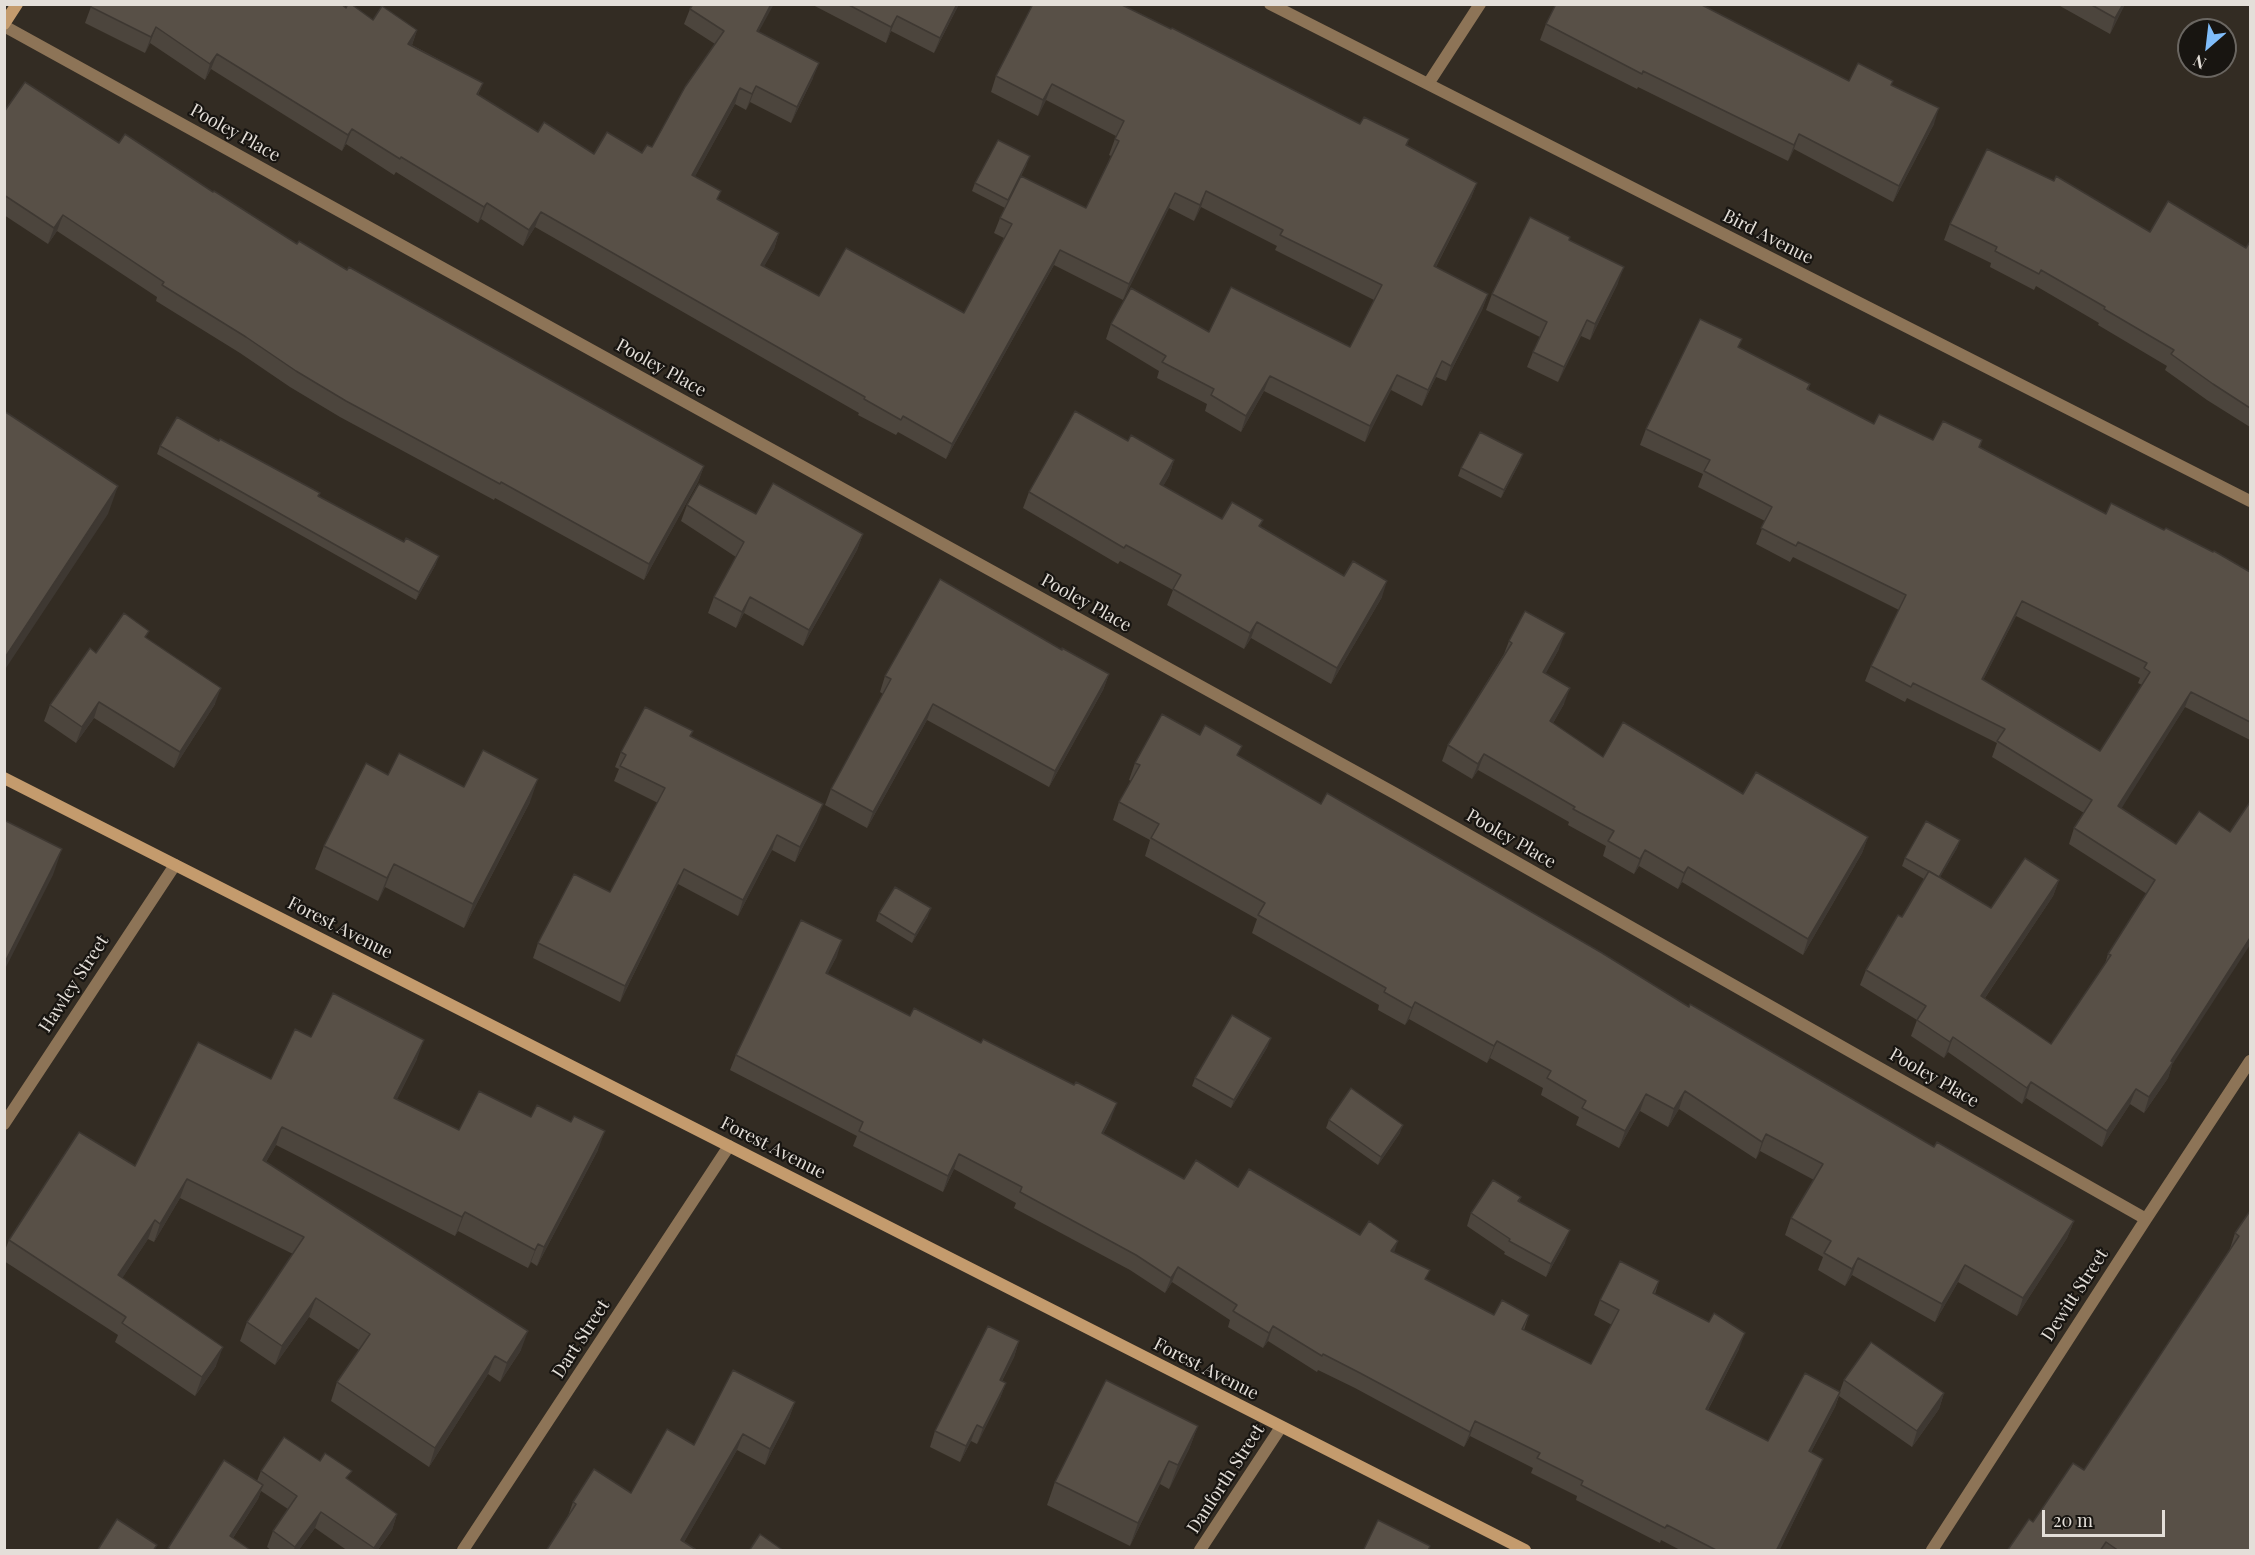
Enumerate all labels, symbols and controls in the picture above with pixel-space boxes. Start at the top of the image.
north arrow [2177,18,2237,78]
text: N [2189,51,2209,75]
street label: Pooley Place [186,99,284,167]
street label: Bird Avenue [1719,205,1817,269]
street label: Pooley Place [612,334,710,402]
street label: Pooley Place [1037,569,1135,637]
street label: Pooley Place [1462,805,1560,873]
street label: Forest Avenue [284,892,396,964]
street label: Hawley Street [35,931,113,1037]
street label: Pooley Place [1885,1044,1983,1112]
street label: Forest Avenue [717,1112,829,1184]
street label: Dewitt Street [2037,1245,2113,1345]
street label: Dart Street [548,1296,614,1382]
street label: Forest Avenue [1150,1333,1262,1405]
street label: Danforth Street [1183,1420,1269,1538]
scale bar [2045,1498,2168,1536]
text: 20 m [2053,1508,2093,1532]

